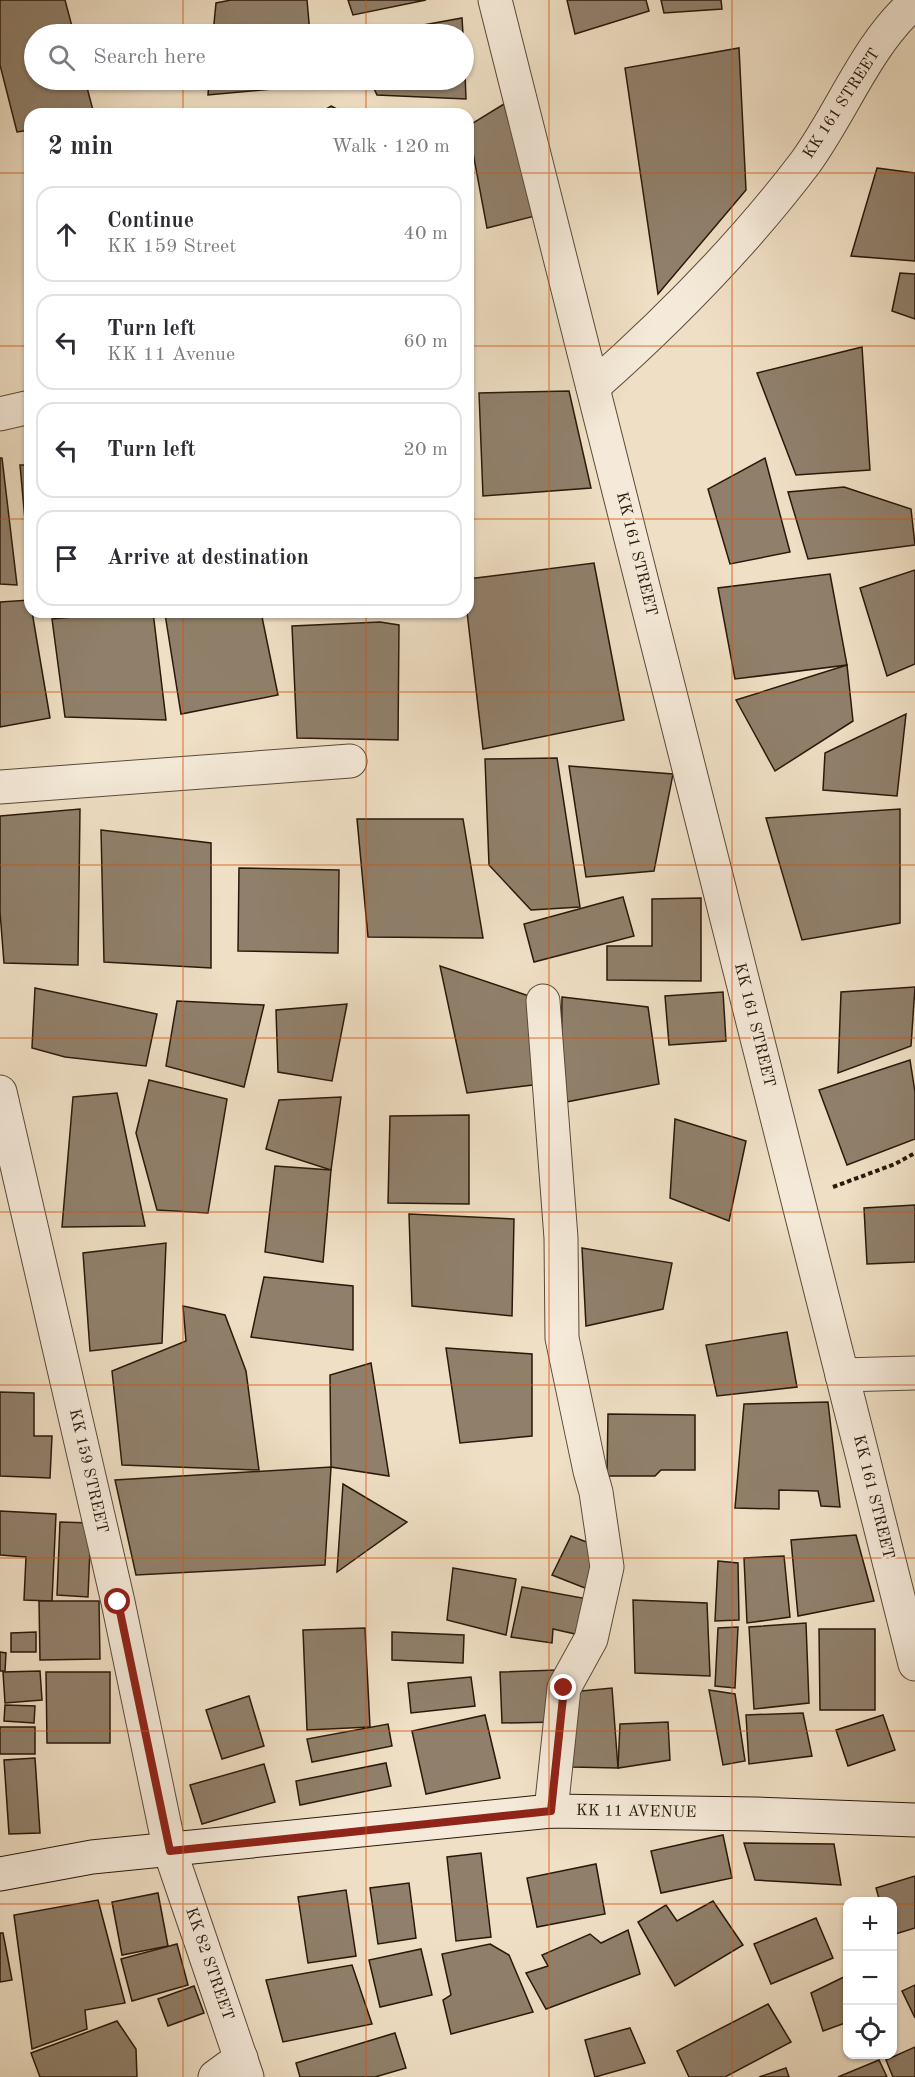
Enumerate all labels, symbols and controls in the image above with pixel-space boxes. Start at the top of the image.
search box [24,24,474,90]
icon: search [45,41,78,74]
text: Search here [93,46,206,68]
street label: KK 161 STREET [801,46,883,162]
text: 2 min [48,134,113,160]
text: Walk · 120 m [331,137,450,157]
text: Continue [107,210,194,232]
icon: ahead [50,218,83,251]
text: 40 m [403,224,448,244]
text: KK 159 Street [107,237,236,257]
text: Turn left [107,318,196,340]
icon: left [50,326,83,359]
text: 60 m [403,332,448,352]
text: KK 11 Avenue [107,345,235,365]
icon: left [50,434,83,467]
text: Turn left [107,439,196,461]
text: 20 m [403,440,448,460]
street label: KK 161 STREET [613,490,659,618]
icon: arrive [50,542,83,575]
text: Arrive at destination [107,547,309,569]
street label: KK 161 STREET [731,961,777,1089]
street label: KK 159 STREET [66,1407,110,1535]
street label: KK 161 STREET [850,1433,896,1561]
route start [104,1588,130,1614]
route end [550,1674,576,1700]
street label: KK 11 AVENUE [576,1803,696,1821]
map controls [843,1897,897,2059]
button: + [843,1897,897,1951]
street label: KK 82 STREET [182,1906,236,2022]
button: − [843,1951,897,2005]
button: locate [843,2005,897,2059]

